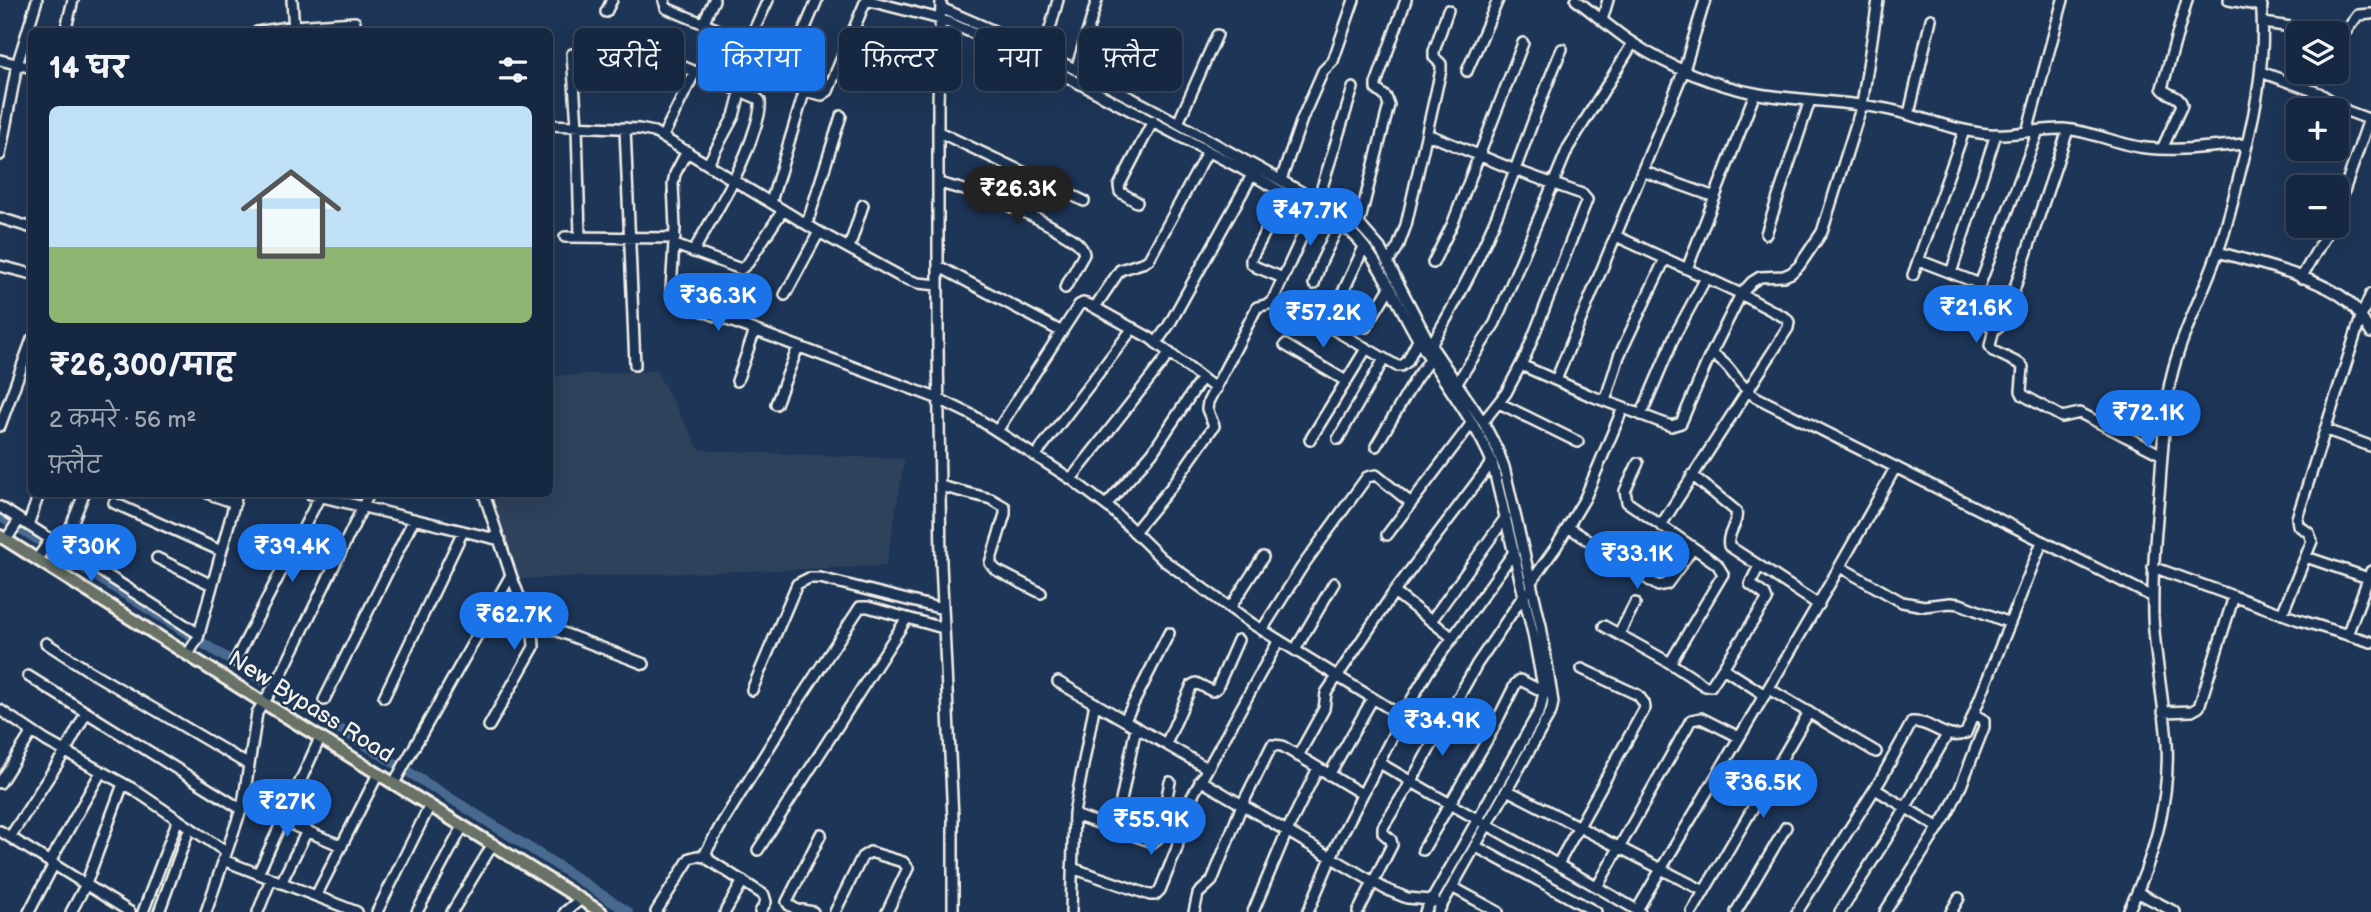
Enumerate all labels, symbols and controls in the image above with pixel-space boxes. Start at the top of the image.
map controls [2286,21,2349,238]
button: layers [2286,21,2349,84]
chip: खरीदें [574,28,684,91]
chip: किराया [698,28,825,91]
chip: फ़िल्टर [839,28,961,91]
chip: नया [975,28,1065,91]
chip: फ़्लैट [1079,28,1182,91]
text: 14 घर [49,51,127,87]
icon: filters [494,51,532,89]
button: + [2286,98,2349,161]
icon: home [228,151,354,277]
pin: ₹26.3K [961,166,1075,226]
text: ₹26.3K [979,175,1057,203]
button: − [2286,175,2349,238]
pin: ₹47.7K [1253,188,1367,248]
text: ₹47.7K [1272,197,1348,225]
pin: ₹36.3K [661,274,775,333]
text: ₹36.3K [679,282,757,310]
pin: ₹21.6K [1919,286,2033,345]
pin: ₹57.2K [1266,290,1380,350]
text: ₹21.6K [1939,294,2013,322]
text: ₹57.2K [1285,299,1361,327]
text: ₹26,300/माह [49,348,234,384]
pin: ₹72.1K [2091,391,2205,450]
text: ₹72.1K [2112,399,2184,427]
text: 2 कमरे · 56 m² [49,406,196,434]
text: फ़्लैट [49,452,101,480]
pin: ₹30K [50,524,132,584]
pin: ₹39.4K [235,524,349,584]
pin: ₹33.1K [1580,532,1694,591]
text: ₹30K [61,533,121,561]
text: ₹39.4K [254,533,330,561]
text: ₹33.1K [1600,540,1674,568]
pin: ₹62.7K [457,592,571,652]
text: ₹62.7K [476,601,552,629]
street label: New Bypass Road [223,645,399,769]
pin: ₹34.9K [1385,698,1499,758]
text: ₹34.9K [1404,707,1480,735]
pin: ₹36.5K [1706,760,1820,820]
text: ₹36.5K [1724,769,1802,797]
pin: ₹27K [246,780,328,839]
text: ₹27K [258,788,316,816]
pin: ₹55.9K [1094,798,1208,857]
text: ₹55.9K [1113,806,1189,834]

